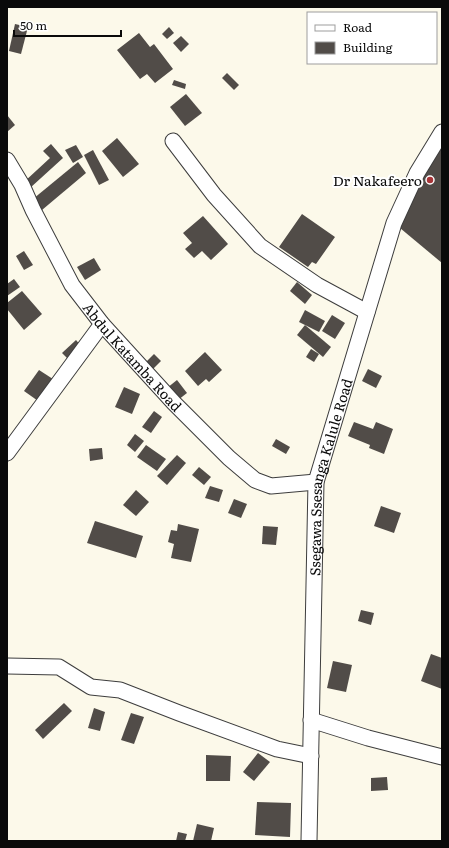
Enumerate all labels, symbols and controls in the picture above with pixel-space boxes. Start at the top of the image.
scale bar [14,12,121,38]
legend [307,12,437,64]
text: 50 m [20,16,47,34]
text: Road [343,18,373,36]
text: Building [343,38,393,56]
place label: Dr Nakafeero [333,170,422,190]
marker: Dr Nakafeero [425,175,435,185]
street label: Abdul Katamba Road [79,298,187,416]
street label: Ssegawa Ssesanga Kalule Road [304,375,357,576]

